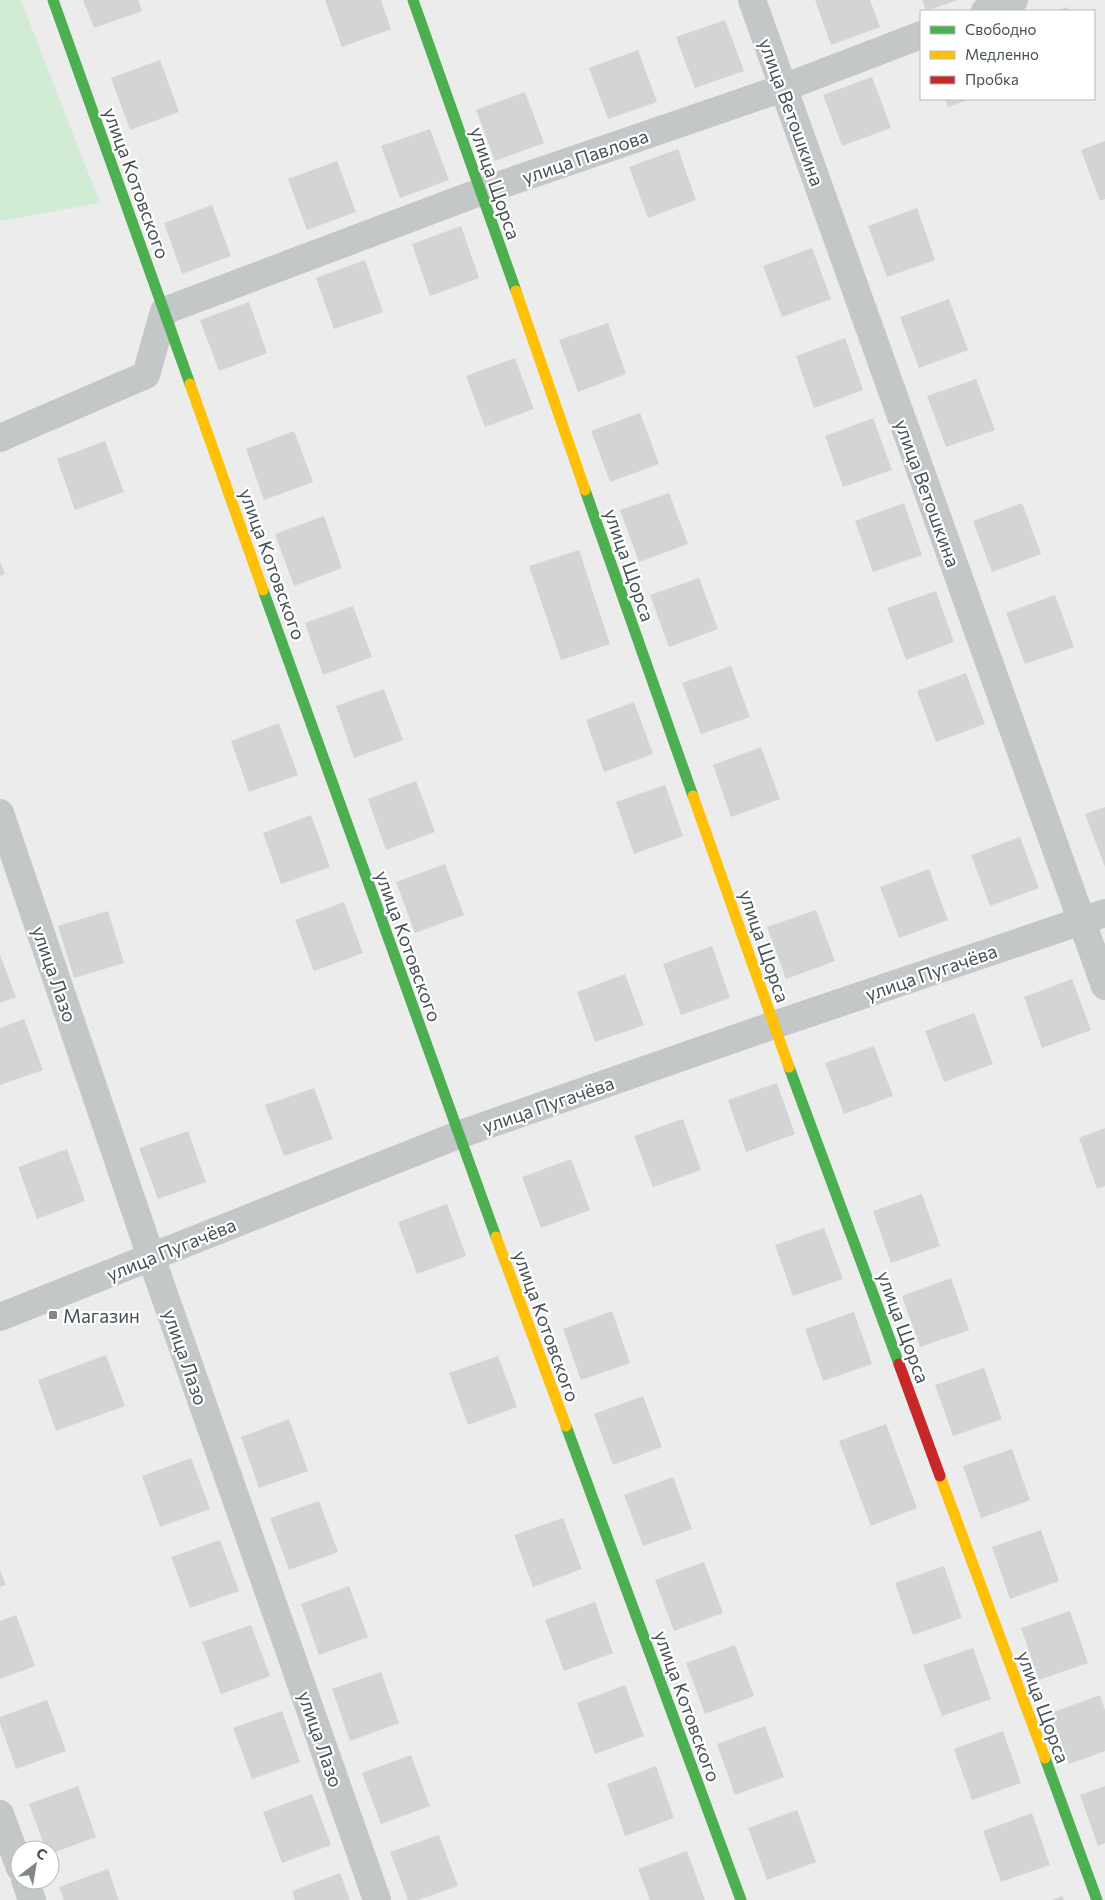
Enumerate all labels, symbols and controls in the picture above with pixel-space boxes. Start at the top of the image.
legend [920,10,1095,100]
text: Свободно [965,20,1036,38]
street label: улица Ветошкина [755,35,829,189]
text: Медленно [965,45,1039,63]
text: Пробка [965,70,1019,88]
street label: улица Котовского [99,104,175,262]
street label: улица Щорса [466,124,526,242]
street label: улица Павлова [519,124,651,188]
street label: улица Ветошкина [891,416,965,570]
street label: улица Котовского [235,485,311,643]
street label: улица Щорса [600,506,660,624]
street label: улица Котовского [371,867,447,1025]
street label: улица Щорса [735,887,795,1005]
street label: улица Лазо [28,923,82,1025]
street label: улица Пугачёва [862,939,1000,1005]
street label: улица Пугачёва [479,1071,617,1137]
street label: улица Пугачёва [103,1213,239,1285]
street label: улица Котовского [509,1247,585,1405]
street label: улица Щорса [873,1268,935,1386]
place label: Магазин [63,1304,140,1327]
street label: улица Лазо [159,1306,213,1408]
marker: Магазин [47,1309,59,1321]
street label: улица Котовского [650,1627,726,1785]
street label: улица Щорса [1013,1648,1075,1766]
street label: улица Лазо [294,1688,348,1790]
north arrow [10,1840,60,1890]
text: С [33,1844,50,1863]

